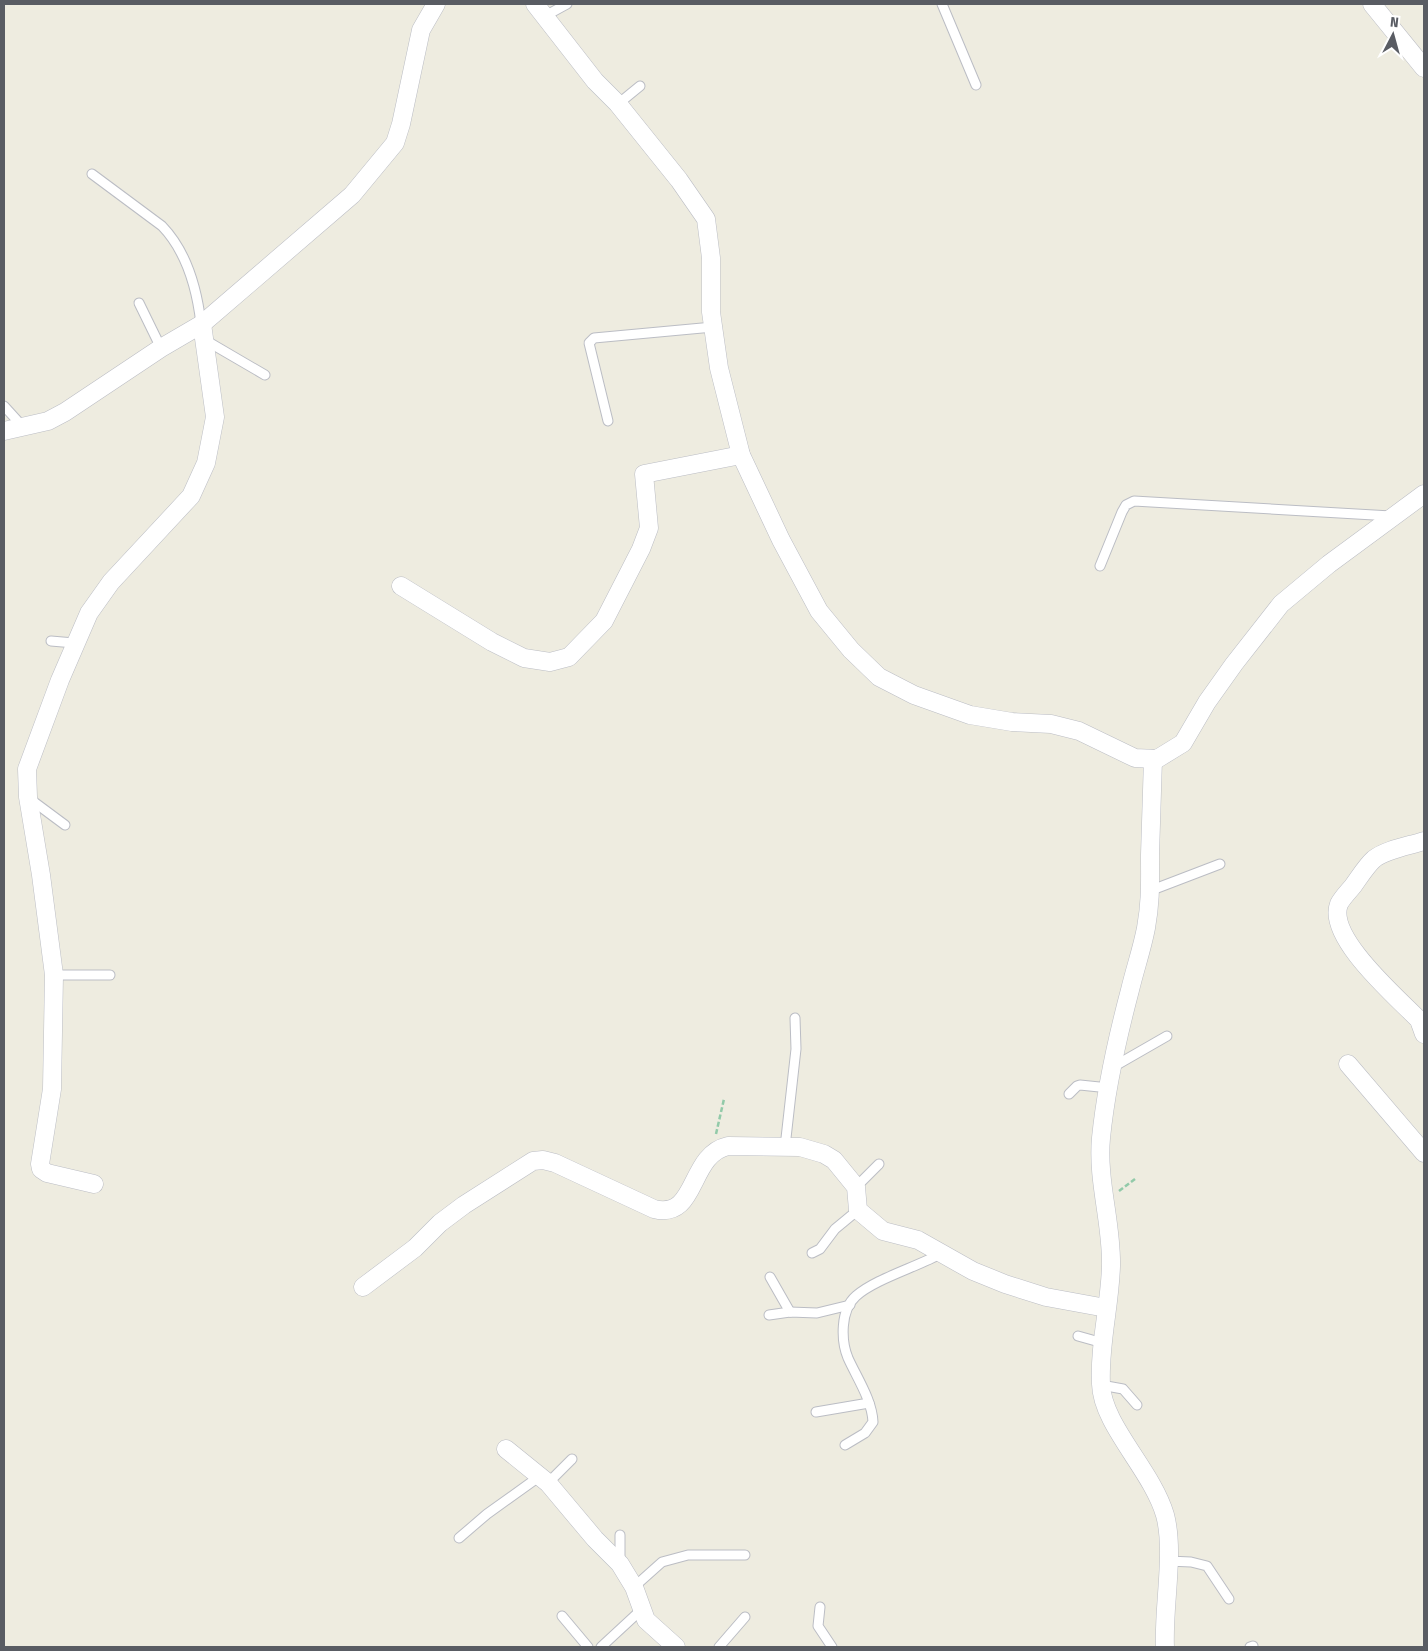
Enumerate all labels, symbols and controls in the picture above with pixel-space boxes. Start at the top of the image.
north arrow [1368,10,1418,60]
text: N [1389,14,1399,31]

